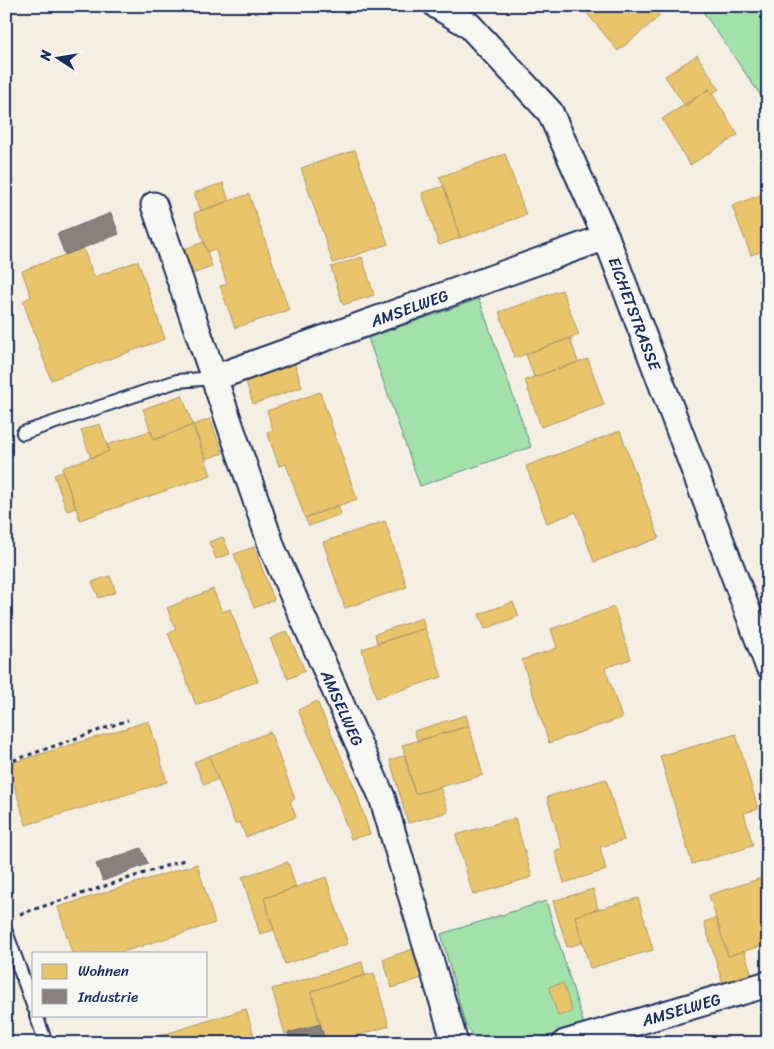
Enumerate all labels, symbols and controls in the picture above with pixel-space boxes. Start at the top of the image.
north arrow [32,32,82,82]
text: N [32,48,59,64]
street label: EICHETSTRASSE [600,253,670,376]
street label: AMSELWEG [365,280,452,335]
street label: AMSELWEG [312,664,372,751]
legend [32,952,208,1016]
text: Wohnen [78,958,129,984]
text: Industrie [77,984,138,1010]
street label: AMSELWEG [637,984,724,1035]

